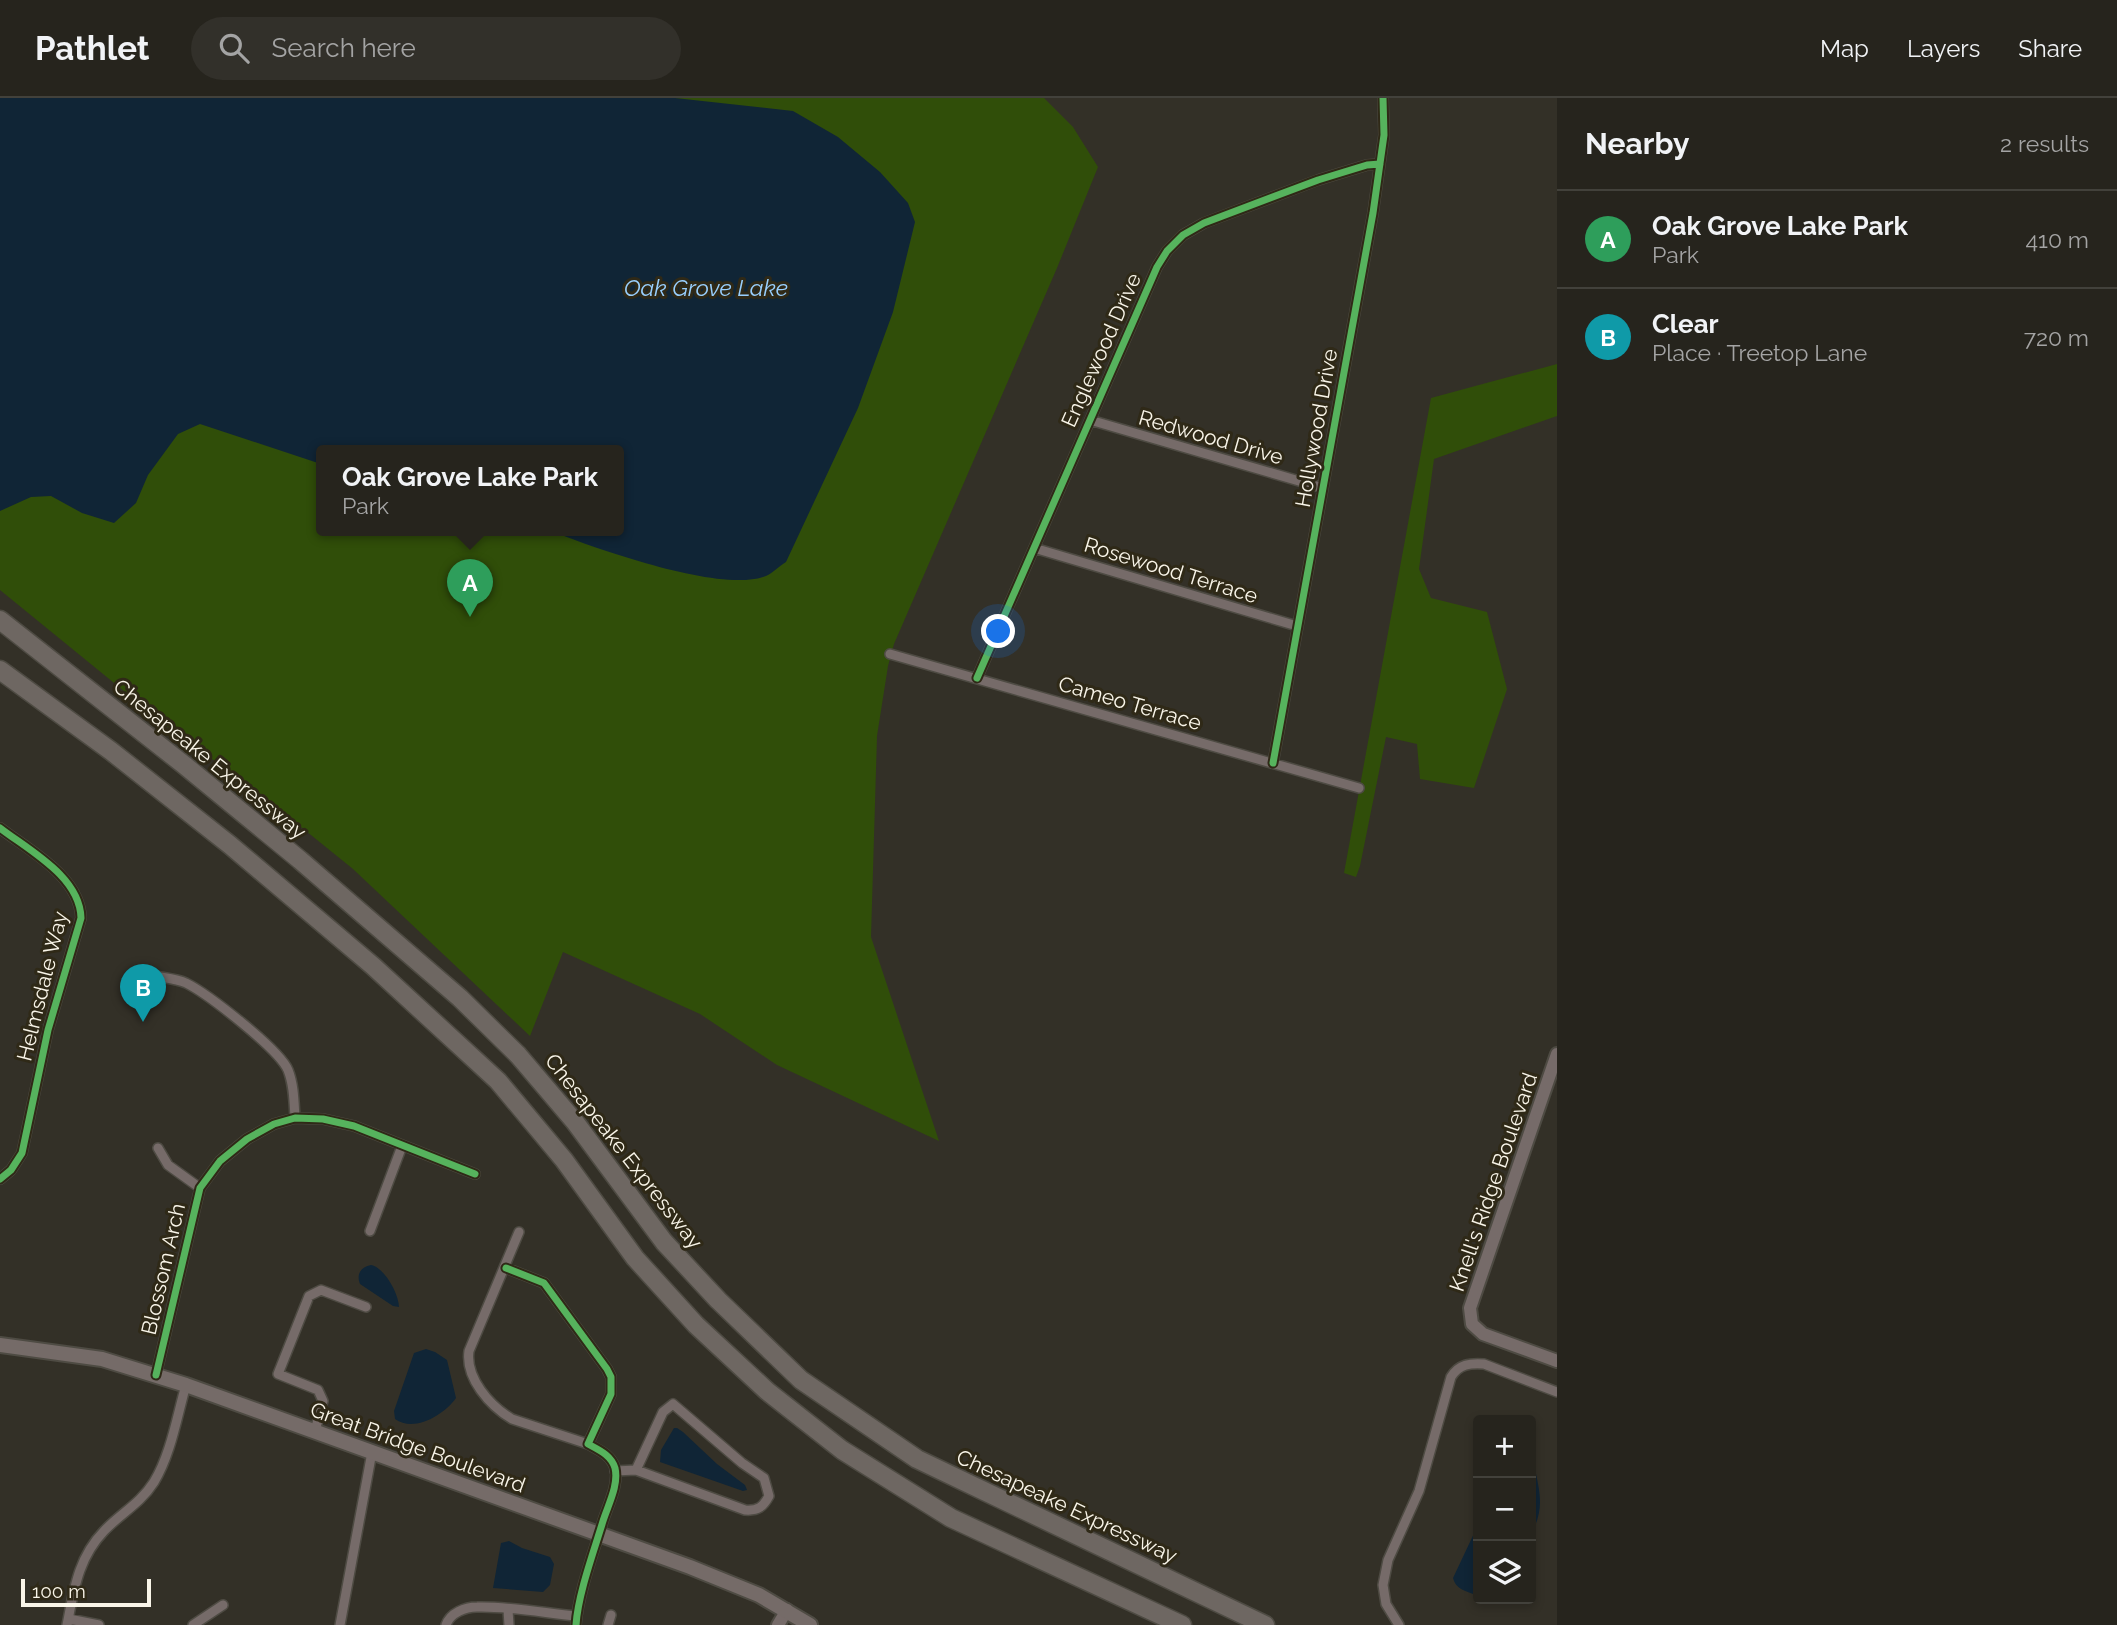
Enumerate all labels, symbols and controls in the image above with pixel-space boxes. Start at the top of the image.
search box [191,17,681,80]
text: Pathlet [35,29,149,68]
icon: search [215,29,253,67]
text: Search here [271,33,416,63]
text: Map [1820,34,1869,63]
text: Layers [1907,34,1980,63]
text: Share [2018,34,2082,63]
text: Nearby [1585,126,1689,161]
text: 2 results [2000,130,2089,157]
text: Oak Grove Lake Park [1652,211,1908,241]
text: A [1600,226,1616,253]
text: 410 m [2026,226,2089,253]
text: Park [1652,241,1699,268]
street label: Englewood Drive [1056,269,1146,431]
water label: Oak Grove Lake [624,274,788,301]
text: Clear [1652,309,1719,339]
text: B [1600,324,1616,351]
text: 720 m [2024,324,2089,351]
text: Place · Treetop Lane [1652,339,1867,366]
street label: Hollywood Drive [1290,347,1342,509]
street label: Redwood Drive [1136,404,1286,470]
popup [316,445,624,536]
text: Oak Grove Lake Park [342,462,598,492]
text: Park [342,492,389,519]
street label: Rosewood Terrace [1081,532,1261,608]
pin: A [447,559,493,617]
your location [981,614,1015,648]
street label: Cameo Terrace [1056,671,1204,735]
street label: Chesapeake Expressway [109,674,311,844]
street label: Helmsdale Way [11,909,73,1063]
pin: B [120,964,166,1022]
street label: Chesapeake Expressway [540,1049,708,1253]
street label: Knell's Ridge Boulevard [1444,1069,1542,1295]
street label: Blossom Arch [136,1201,190,1337]
street label: Great Bridge Boulevard [307,1396,529,1498]
map controls [1473,1415,1536,1604]
button: + [1473,1415,1536,1478]
street label: Chesapeake Expressway [953,1444,1181,1568]
button: − [1473,1478,1536,1541]
button: layers [1473,1541,1536,1604]
scale bar [21,1576,150,1608]
text: 100 m [32,1580,86,1602]

